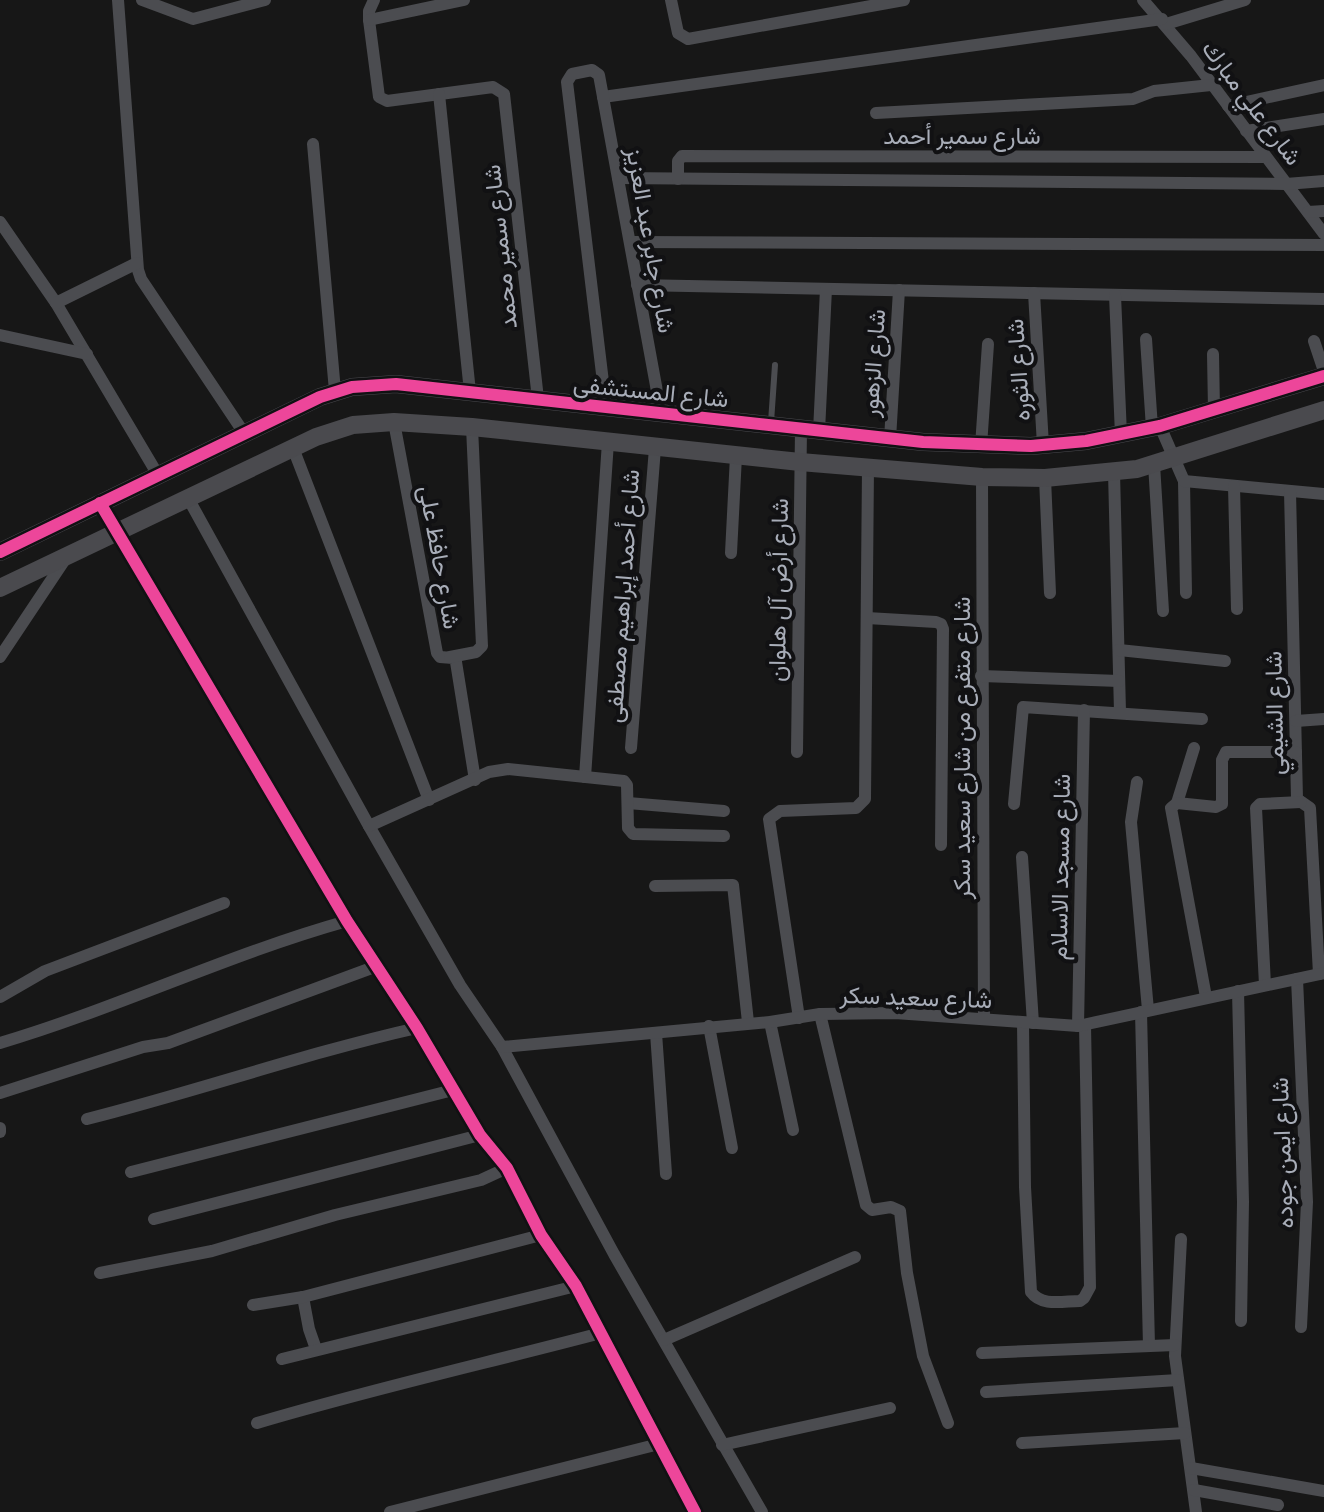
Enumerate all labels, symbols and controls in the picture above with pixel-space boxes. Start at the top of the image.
street label: شارع علي مبارك [1192,33,1311,174]
street label: شارع سمير أحمد [883,118,1041,152]
street label: شارع جابر عبد العزيز [618,144,685,336]
street label: شارع سمير محمد [474,163,525,331]
street label: شارع الزهور [852,308,893,419]
street label: شارع الثوره [997,318,1038,422]
street label: شارع المستشفى [572,365,730,416]
street label: شارع أحمد إبراهيم مصطفى [596,468,647,724]
street label: شارع حافظ على [411,483,470,632]
street label: شارع أرض آل هلوان [759,498,796,682]
street label: شارع متفرع من شارع سعيد سكر [944,597,978,900]
street label: شارع الشيمي [1255,651,1295,775]
street label: شارع مسجد الاسلام [1041,773,1078,961]
street label: شارع سعيد سكر [838,977,993,1016]
street label: شارع ايمن جوده [1262,1077,1301,1229]

